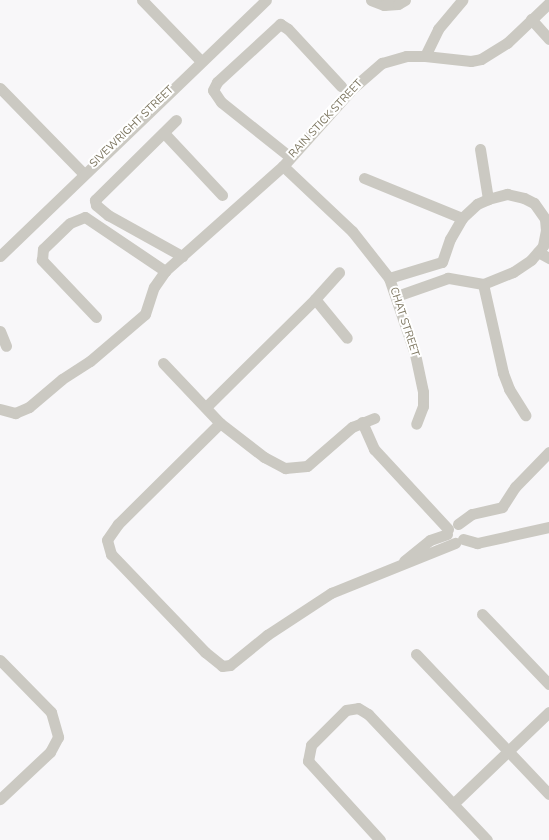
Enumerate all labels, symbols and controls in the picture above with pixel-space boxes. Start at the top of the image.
street label: RAIN STICK STREET [286,77,366,161]
street label: SIVEWRIGHT STREET [87,84,177,170]
street label: CHAT STREET [387,286,421,358]

